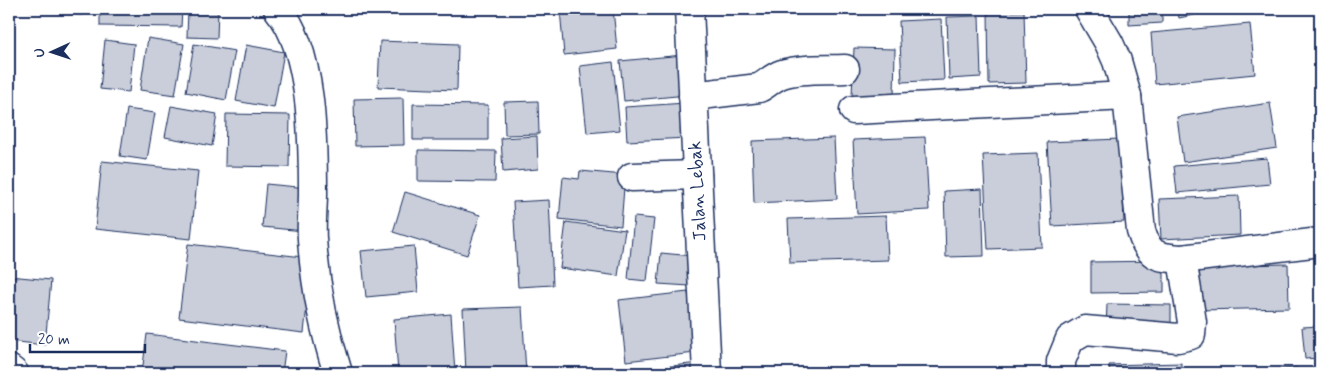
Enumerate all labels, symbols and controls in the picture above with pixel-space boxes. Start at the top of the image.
north arrow [28,28,78,78]
text: U [31,48,49,58]
street label: Jalan Lebak [683,140,713,242]
scale bar [30,322,145,354]
text: 20 m [38,330,70,350]

